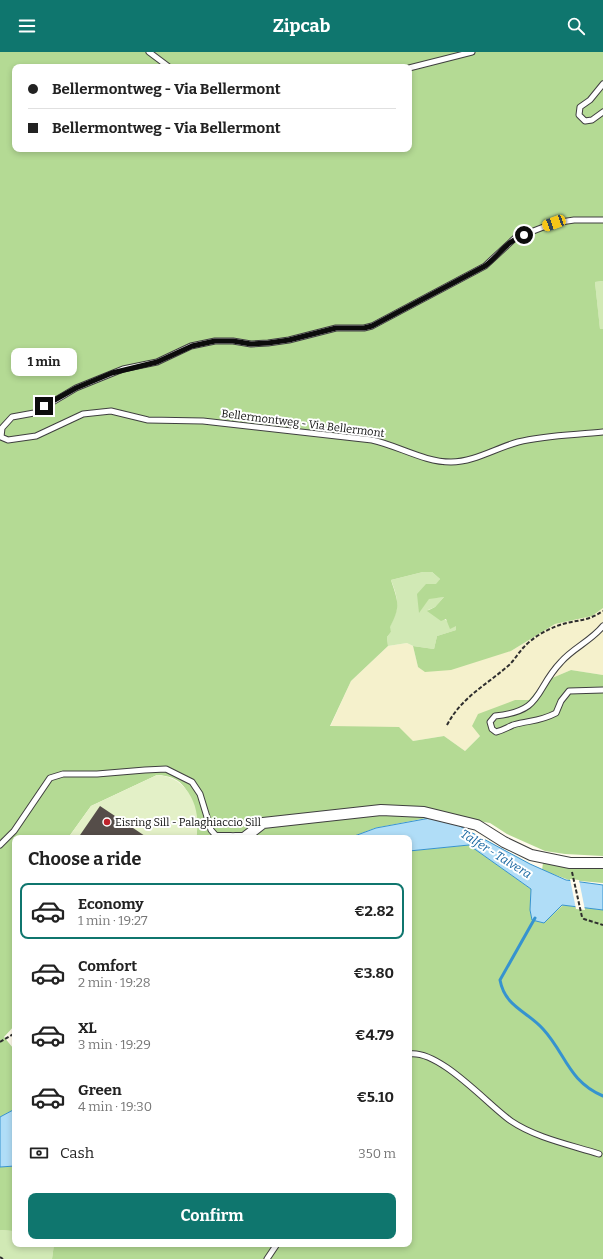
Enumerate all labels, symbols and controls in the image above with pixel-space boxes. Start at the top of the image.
icon: menu [16,15,38,37]
text: Zipcab [273,15,330,37]
icon: search [565,15,587,37]
text: Bellermontweg - Via Bellermont [52,80,281,98]
text: Bellermontweg - Via Bellermont [52,119,281,137]
car [541,213,567,233]
route start [515,226,533,244]
callout: 1 min [11,348,77,376]
text: 1 min [28,354,60,369]
route end [35,397,53,415]
street label: Bellermontweg - Via Bellermont [221,407,385,440]
place label: Eisring Sill - Palaghiaccio Sill [115,816,261,829]
marker: Eisring Sill - Palaghiaccio Sill [102,817,112,827]
water label: Talfer - Talvera [458,827,534,881]
text: Choose a ride [28,848,141,870]
icon: car [30,893,66,929]
text: Economy [78,895,144,913]
text: €2.82 [354,902,394,920]
text: 1 min · 19:27 [78,913,147,928]
icon: car [30,955,66,991]
text: Comfort [78,957,137,975]
text: €3.80 [354,964,394,982]
text: 2 min · 19:28 [78,975,151,990]
icon: car [30,1017,66,1053]
text: XL [78,1019,97,1037]
text: €4.79 [355,1026,394,1044]
text: 3 min · 19:29 [78,1037,151,1052]
icon: car [30,1079,66,1115]
text: Green [78,1081,122,1099]
text: €5.10 [356,1088,394,1106]
text: 4 min · 19:30 [78,1099,152,1114]
icon: cash [28,1142,50,1164]
text: Cash [60,1144,94,1162]
text: 350 m [358,1146,396,1161]
button: Confirm [28,1193,396,1239]

